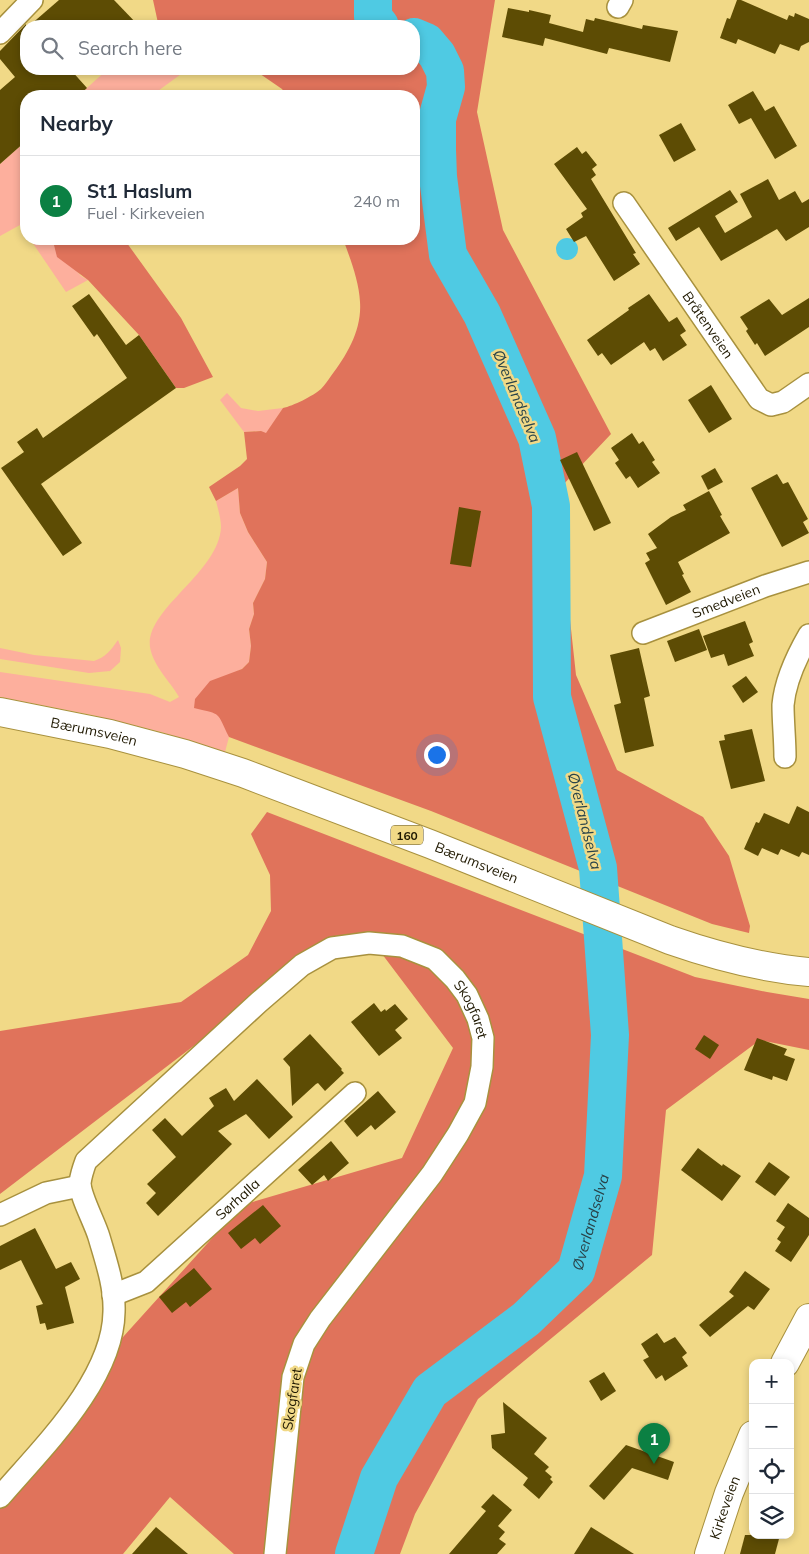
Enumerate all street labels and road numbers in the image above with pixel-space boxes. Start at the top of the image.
street label: Bråtenveien [678,288,737,362]
street label: Smedveien [690,580,763,622]
street label: Bærumsveien [49,713,139,750]
road number: 160 [391,826,423,844]
street label: Bærumsveien [432,838,521,887]
street label: Skogfaret [450,976,492,1041]
street label: Sørhalla [212,1175,264,1224]
street label: Skogfaret [278,1367,306,1431]
street label: Kirkeveien [705,1473,744,1542]

